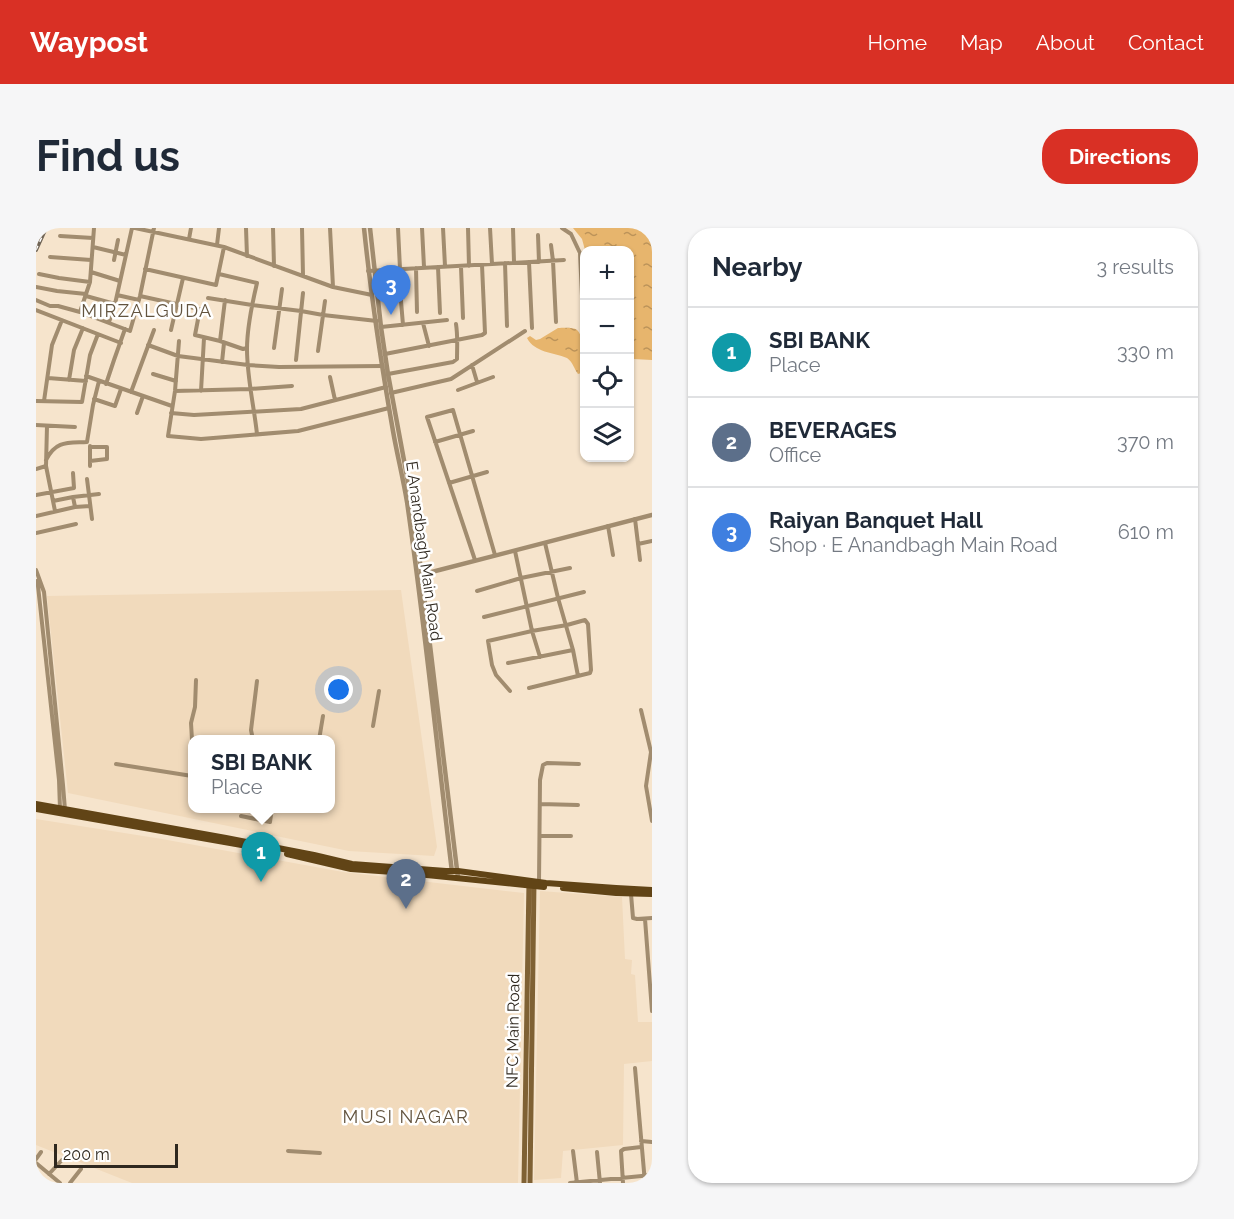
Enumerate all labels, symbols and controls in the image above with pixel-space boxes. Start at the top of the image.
text: Waypost [30,26,148,59]
text: Home [868,30,927,55]
text: Map [960,30,1003,55]
text: About [1036,30,1095,55]
text: Contact [1128,30,1204,55]
button: Directions [1042,129,1198,184]
text: Find us [36,132,180,181]
map controls [580,246,634,462]
button: + [580,246,634,300]
text: Nearby [712,252,802,282]
text: 3 results [1096,255,1174,279]
pin: 3 [372,266,410,315]
district label: MIRZALGUDA [81,300,213,321]
button: − [580,300,634,354]
text: SBI BANK [769,327,870,353]
text: 1 [727,340,736,364]
text: 330 m [1117,340,1174,364]
text: Place [769,353,820,377]
button: locate [580,354,634,408]
button: layers [580,408,634,462]
text: BEVERAGES [769,417,897,443]
text: 2 [726,430,737,454]
text: 370 m [1117,430,1174,454]
text: Office [769,443,821,467]
street label: E Anandbagh Main Road [402,460,446,642]
text: Raiyan Banquet Hall [769,507,983,533]
text: 3 [726,520,737,544]
text: 610 m [1118,520,1174,544]
text: Shop · E Anandbagh Main Road [769,533,1058,557]
your location [324,675,353,704]
popup [188,735,335,813]
text: SBI BANK [211,749,312,775]
text: Place [211,775,262,799]
pin: 1 [242,832,280,882]
pin: 2 [386,860,425,909]
street label: NFC Main Road [503,974,523,1088]
district label: MUSI NAGAR [343,1106,469,1127]
scale bar [54,1141,178,1168]
text: 200 m [63,1145,110,1164]

